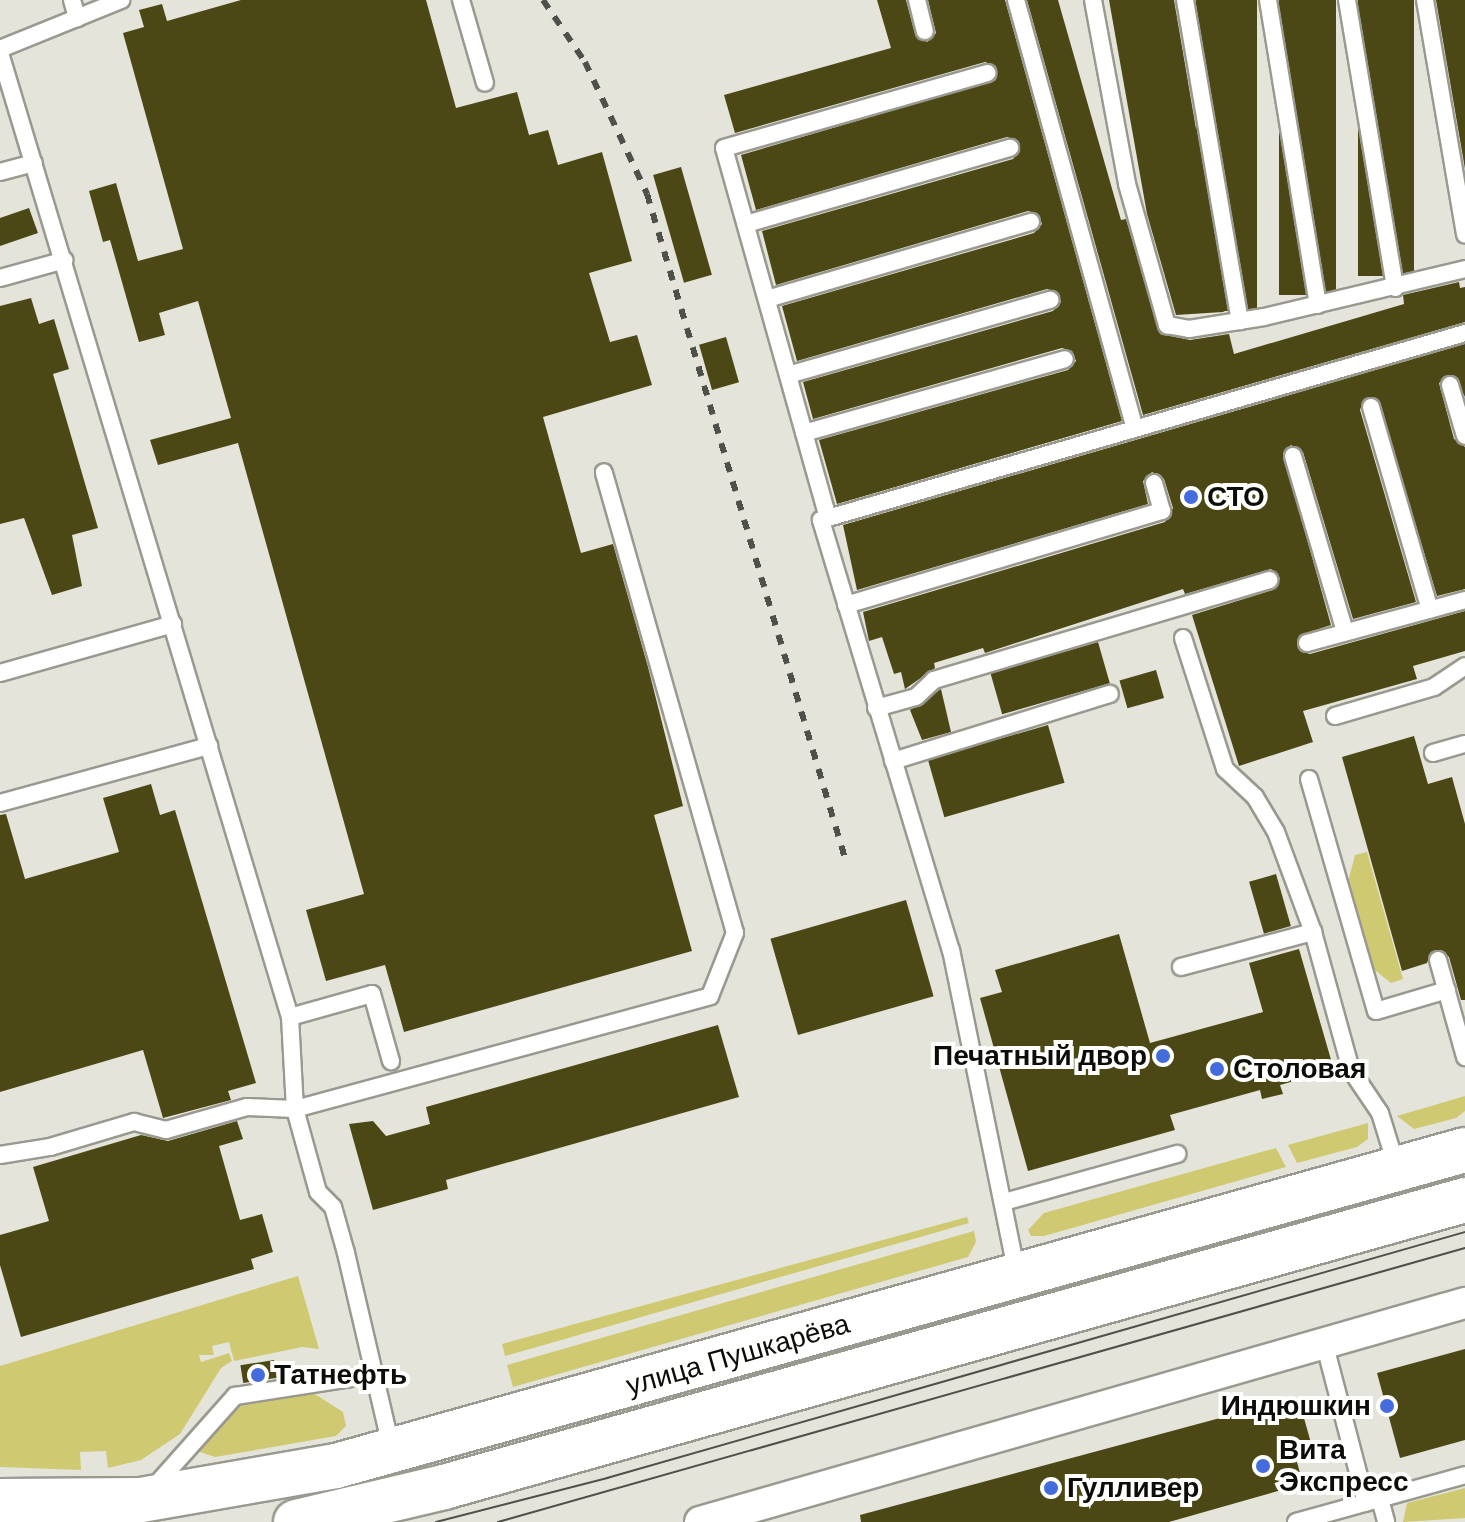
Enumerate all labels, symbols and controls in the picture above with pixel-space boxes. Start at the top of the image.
place label: СТО [1207,480,1265,514]
marker: СТО [1182,488,1200,506]
place label: Печатный двор [933,1039,1147,1073]
marker: Печатный двор [1154,1047,1172,1065]
place label: Столовая [1233,1052,1366,1086]
marker: Столовая [1208,1060,1226,1078]
street label: улица Пушкарёва [622,1307,854,1403]
place label: Татнефть [274,1358,407,1392]
marker: Татнефть [249,1366,267,1384]
place label: Индюшкин [1221,1389,1371,1423]
marker: Индюшкин [1378,1397,1396,1415]
place label: Вита Экспресс [1279,1433,1408,1499]
marker: Вита Экспресс [1254,1457,1272,1475]
place label: Гулливер [1067,1471,1199,1505]
marker: Гулливер [1042,1479,1060,1497]

